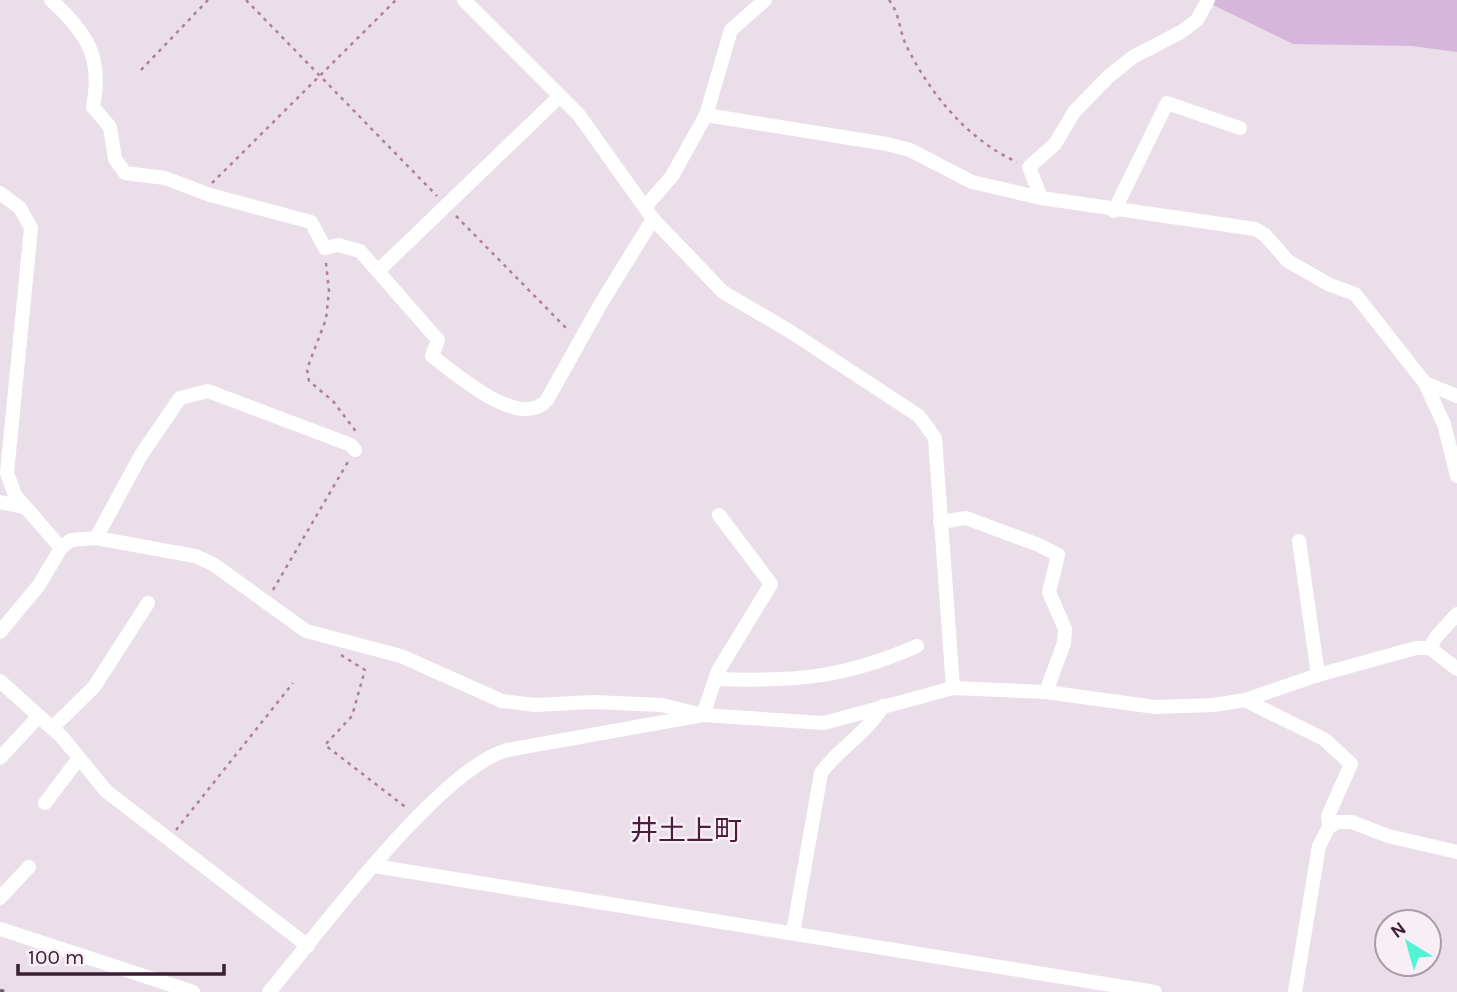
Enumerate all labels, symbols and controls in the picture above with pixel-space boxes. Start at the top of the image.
district label: 井土上町 [630,814,742,847]
north arrow [1373,908,1443,978]
text: N [1386,917,1410,943]
scale bar [18,932,224,976]
text: 100 m [28,945,85,969]

